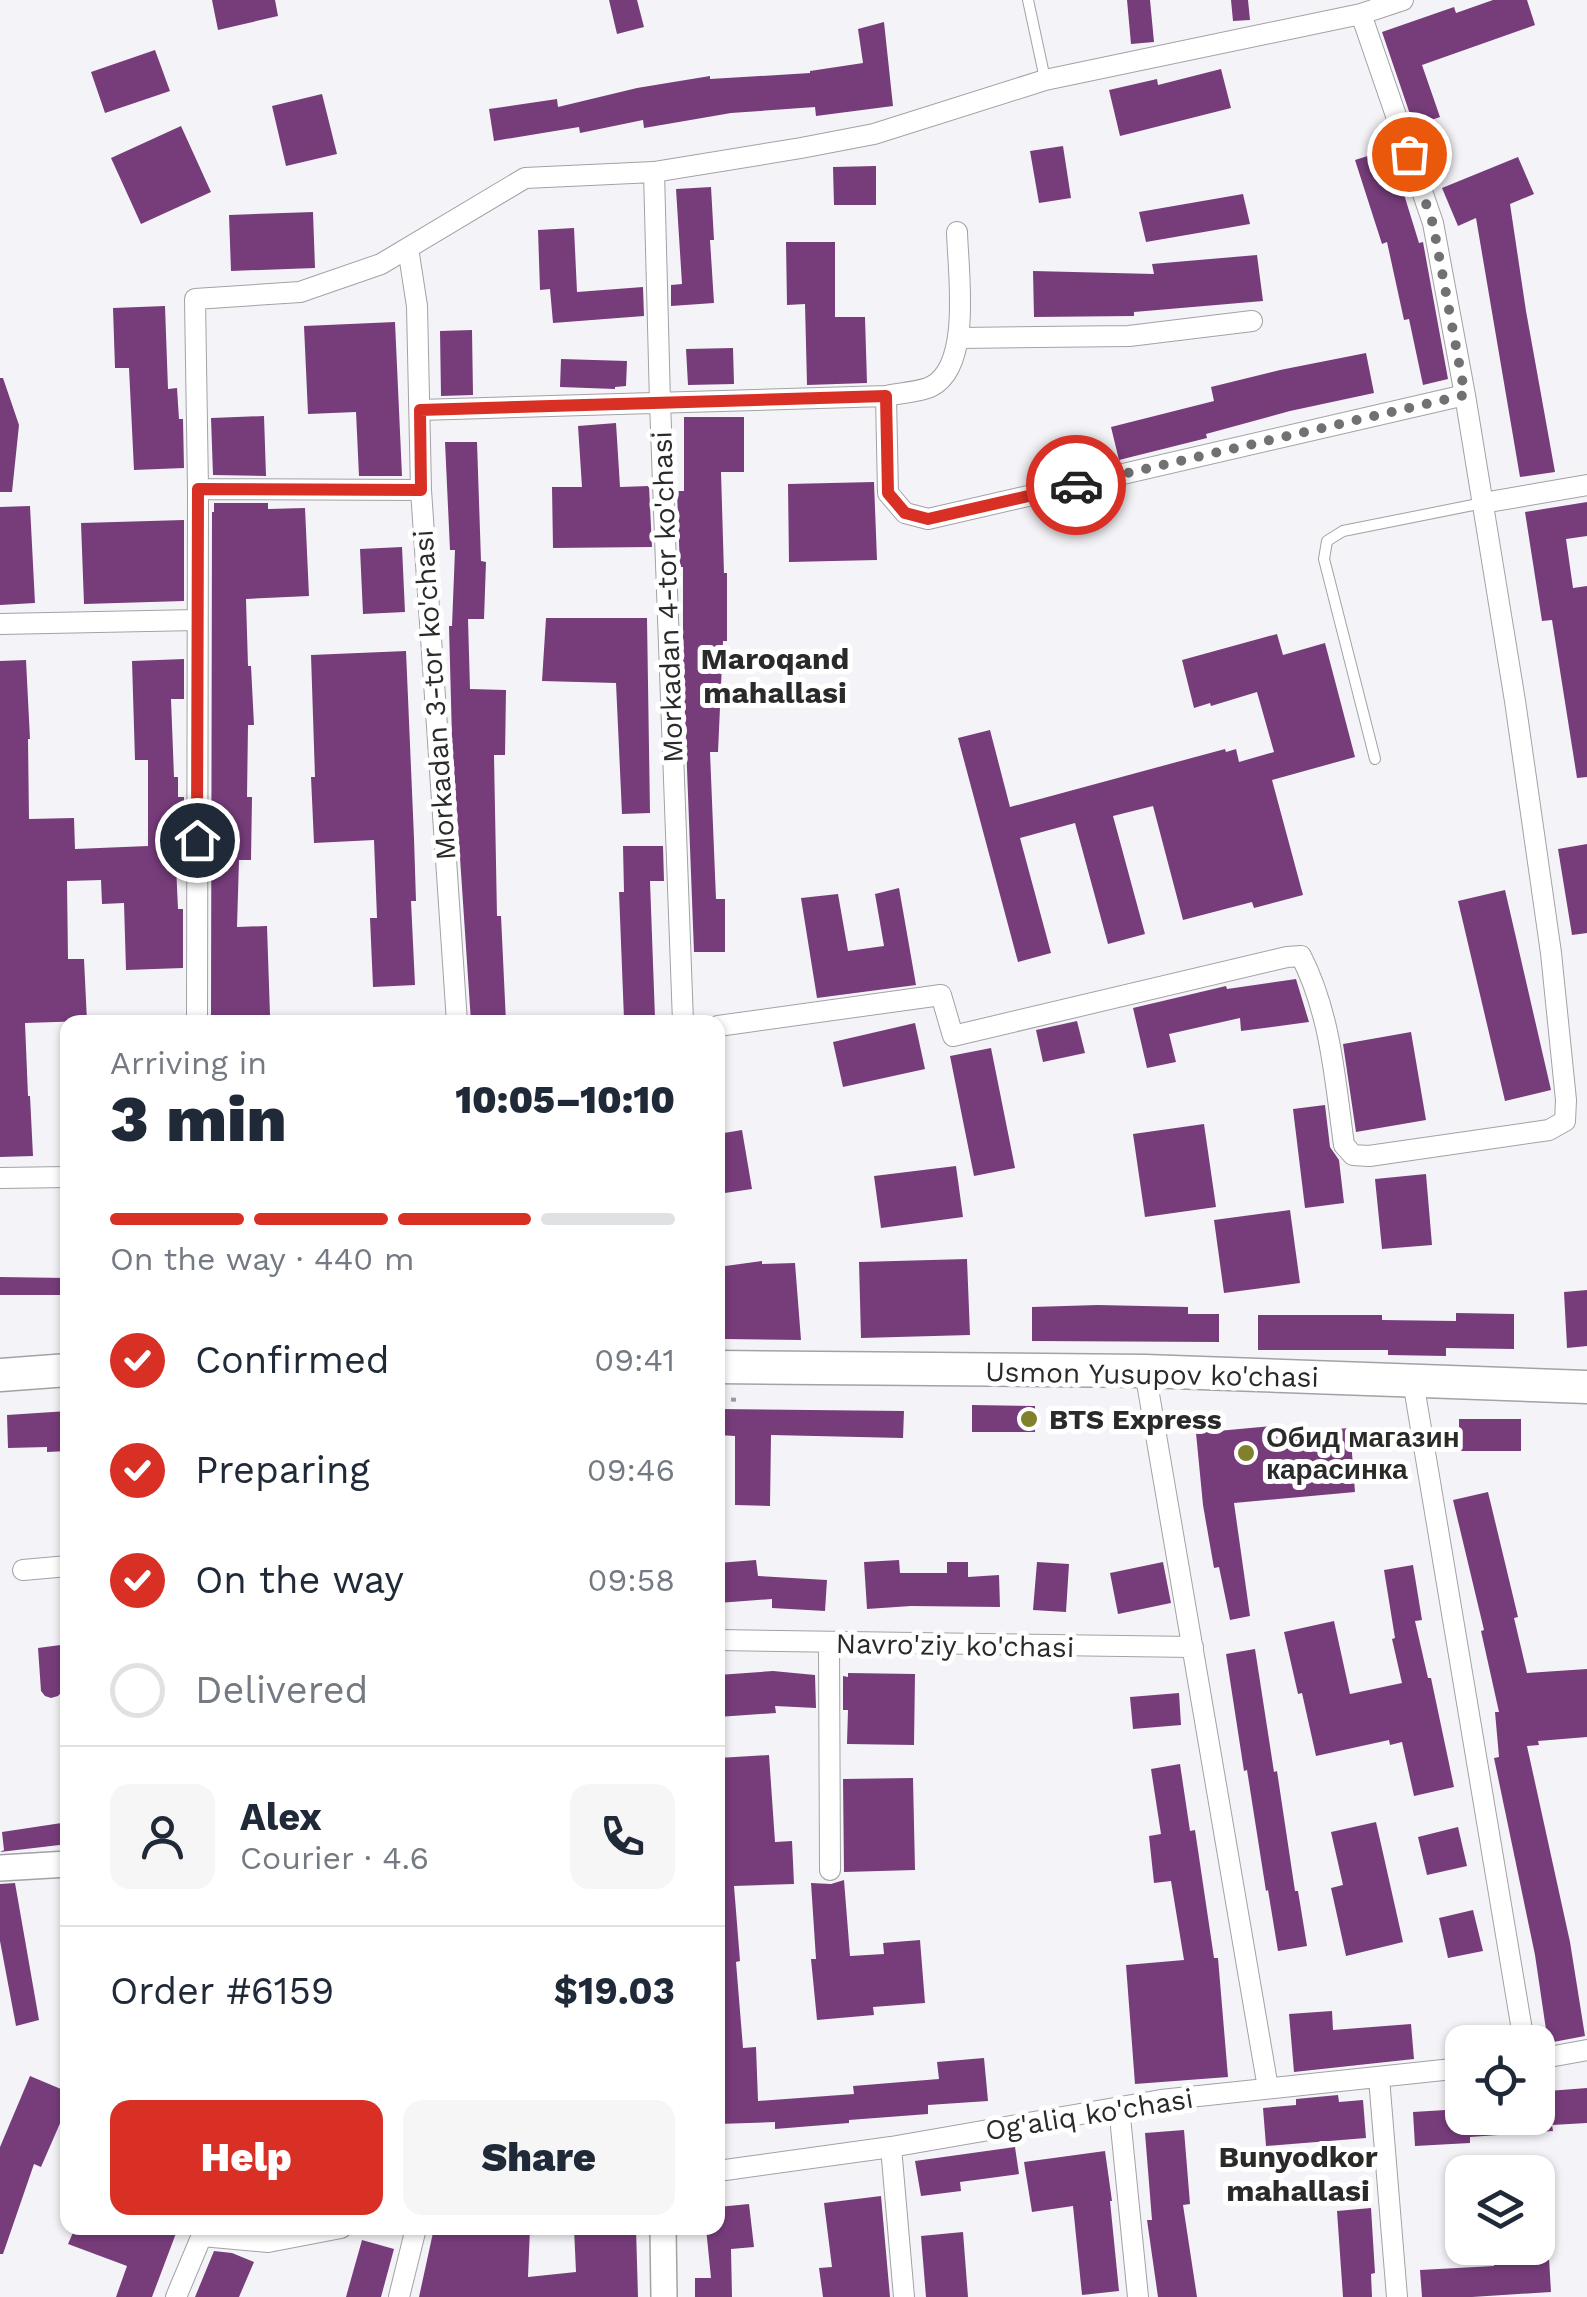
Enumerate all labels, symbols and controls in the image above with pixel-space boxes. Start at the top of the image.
pin [1367,112,1452,197]
icon: bag [1382,127,1437,182]
street label: Morkadan 4-tor ko'chasi [645,431,690,763]
courier [1026,435,1126,535]
icon: car [1049,458,1104,513]
street label: Morkadan 3-tor ko'chasi [406,529,463,861]
district label: Maroqand mahallasi [701,641,849,710]
pin [155,798,240,883]
icon: home [170,813,225,868]
text: Arriving in [110,1044,267,1082]
text: 10:05–10:10 [455,1078,675,1122]
text: 3 min [110,1081,287,1157]
text: On the way · 440 m [110,1240,415,1278]
icon: check [110,1333,165,1388]
text: Confirmed [195,1338,390,1382]
text: 09:41 [594,1341,675,1379]
street label: Usmon Yusupov ko'chasi [985,1355,1319,1394]
place label: BTS Express [1049,1403,1222,1436]
marker: BTS Express [1018,1408,1040,1430]
place label: Обид магазин карасинка [1266,1421,1460,1486]
marker: Обид магазин карасинка [1235,1442,1257,1464]
icon: check [110,1443,165,1498]
text: Preparing [195,1448,370,1492]
text: 09:46 [587,1451,675,1489]
icon: check [110,1553,165,1608]
text: On the way [195,1558,404,1602]
text: 09:58 [588,1561,675,1599]
street label: Navro'ziy ko'chasi [835,1627,1075,1664]
text: Delivered [195,1668,368,1712]
button: person [110,1784,215,1889]
button: phone [570,1784,675,1889]
text: Alex [240,1795,322,1839]
text: Courier · 4.6 [240,1839,429,1877]
text: Order #6159 [110,1969,334,2013]
text: $19.03 [554,1969,675,2013]
map controls [1445,2025,1555,2265]
button: locate [1445,2025,1555,2135]
street label: Og'aliq ko'chasi [983,2082,1195,2147]
button: Help [110,2100,383,2215]
button: Share [403,2100,675,2215]
district label: Bunyodkor mahallasi [1218,2139,1378,2208]
button: layers [1445,2155,1555,2265]

